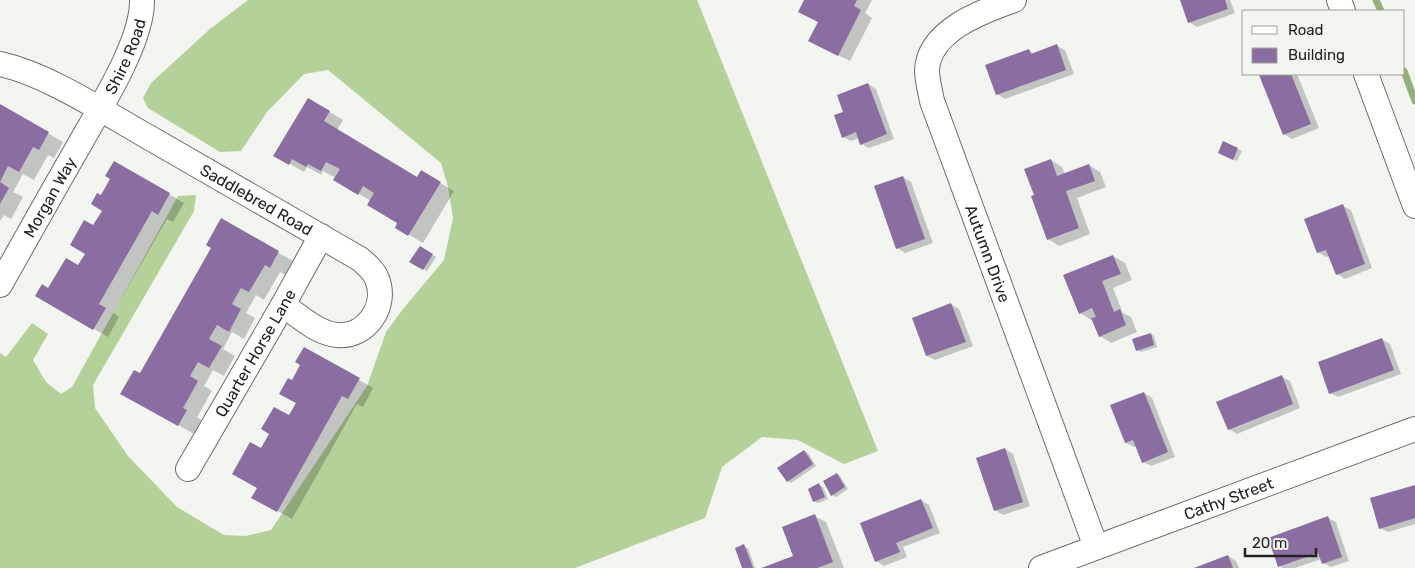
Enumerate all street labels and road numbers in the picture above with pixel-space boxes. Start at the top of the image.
street label: Shire Road [101,17,150,98]
street label: Morgan Way [20,153,81,241]
street label: Saddlebred Road [197,160,316,240]
street label: Autumn Drive [961,202,1014,305]
street label: Quarter Horse Lane [211,286,300,421]
street label: Cathy Street [1181,474,1276,524]

